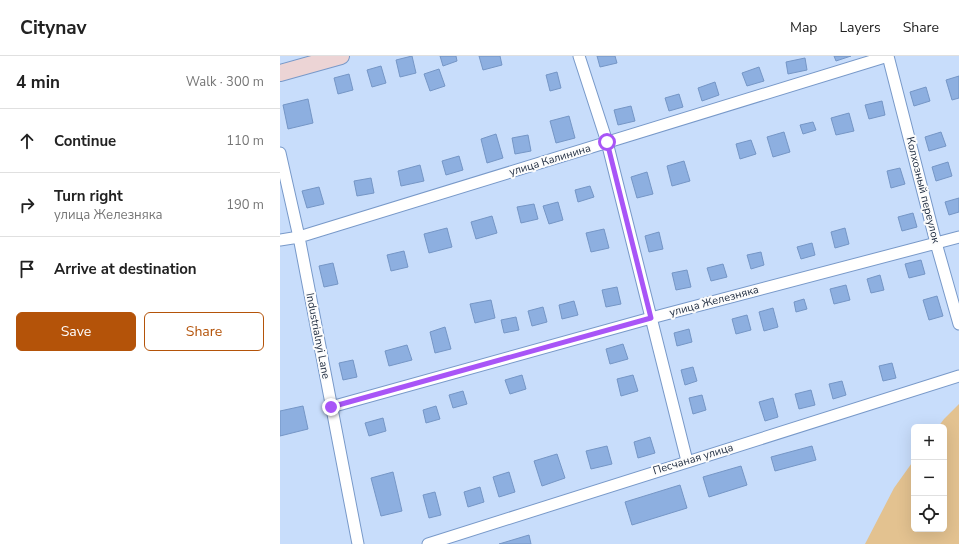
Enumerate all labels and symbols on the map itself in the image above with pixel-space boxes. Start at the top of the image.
route start [598,133,616,151]
street label: Колхозный переулок [903,135,944,245]
street label: улица Калинина [507,140,593,180]
street label: улица Железняка [668,282,760,320]
street label: Industrialnyi Lane [302,292,334,380]
route end [322,398,340,416]
street label: Песчаная улица [651,440,735,478]

